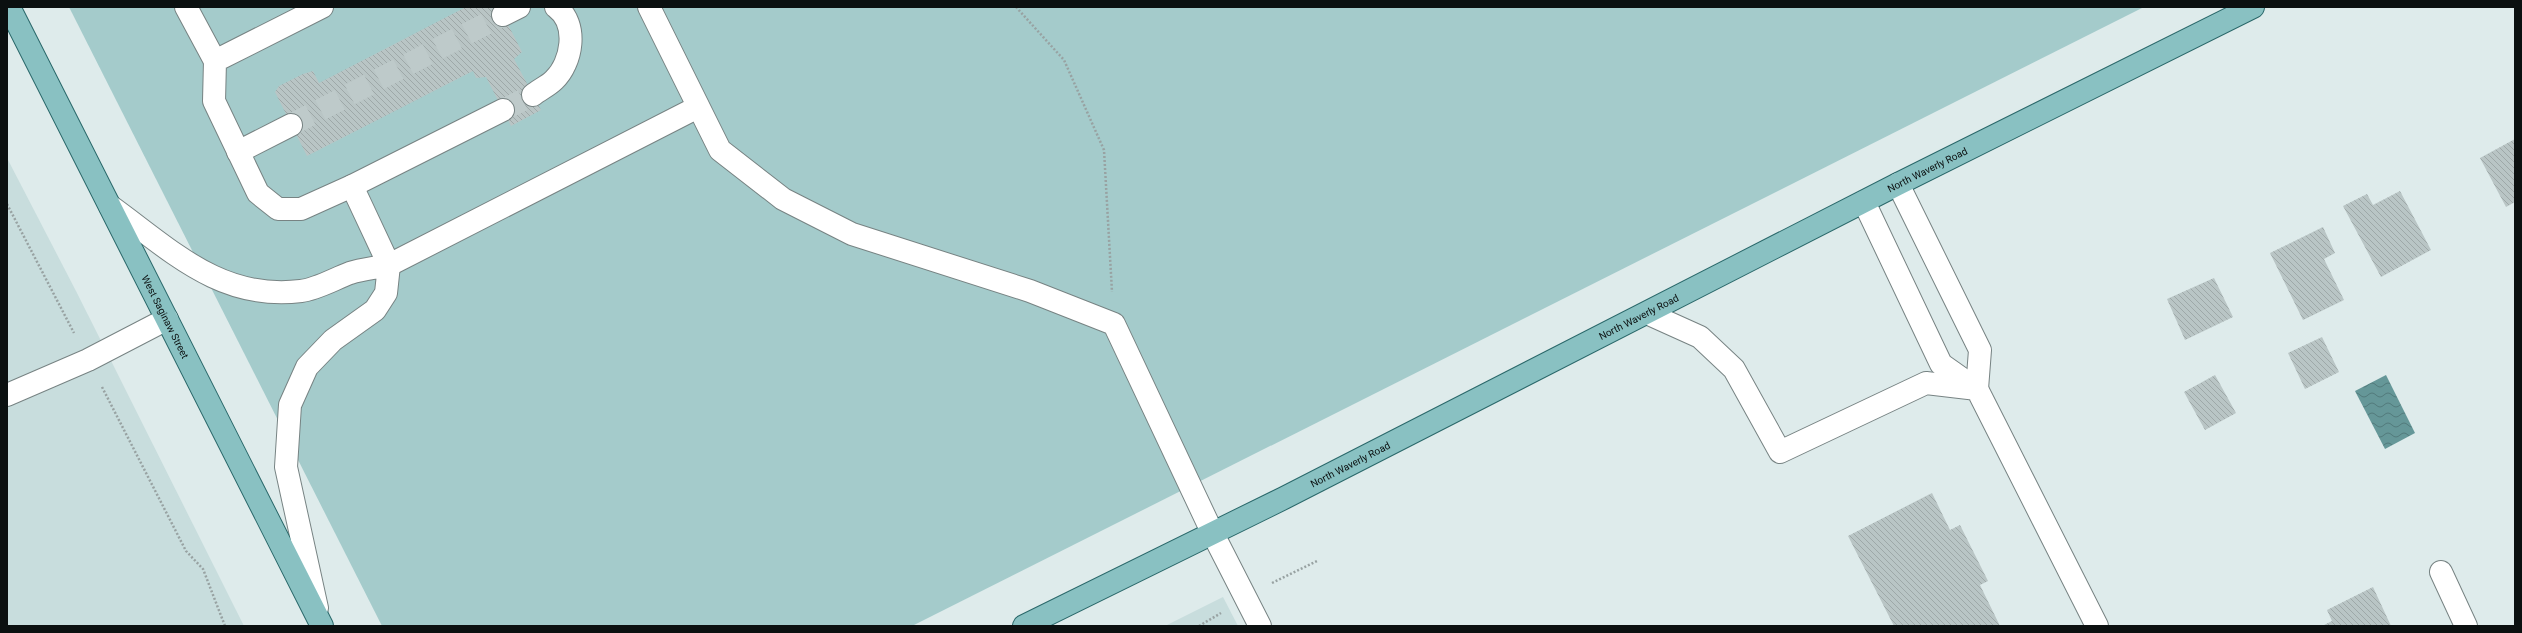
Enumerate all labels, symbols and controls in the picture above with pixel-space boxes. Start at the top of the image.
street label: North Waverly Road [1886,145,1969,195]
street label: West Saginaw Street [140,273,191,360]
street label: North Waverly Road [1597,292,1680,342]
street label: North Waverly Road [1309,440,1392,490]

